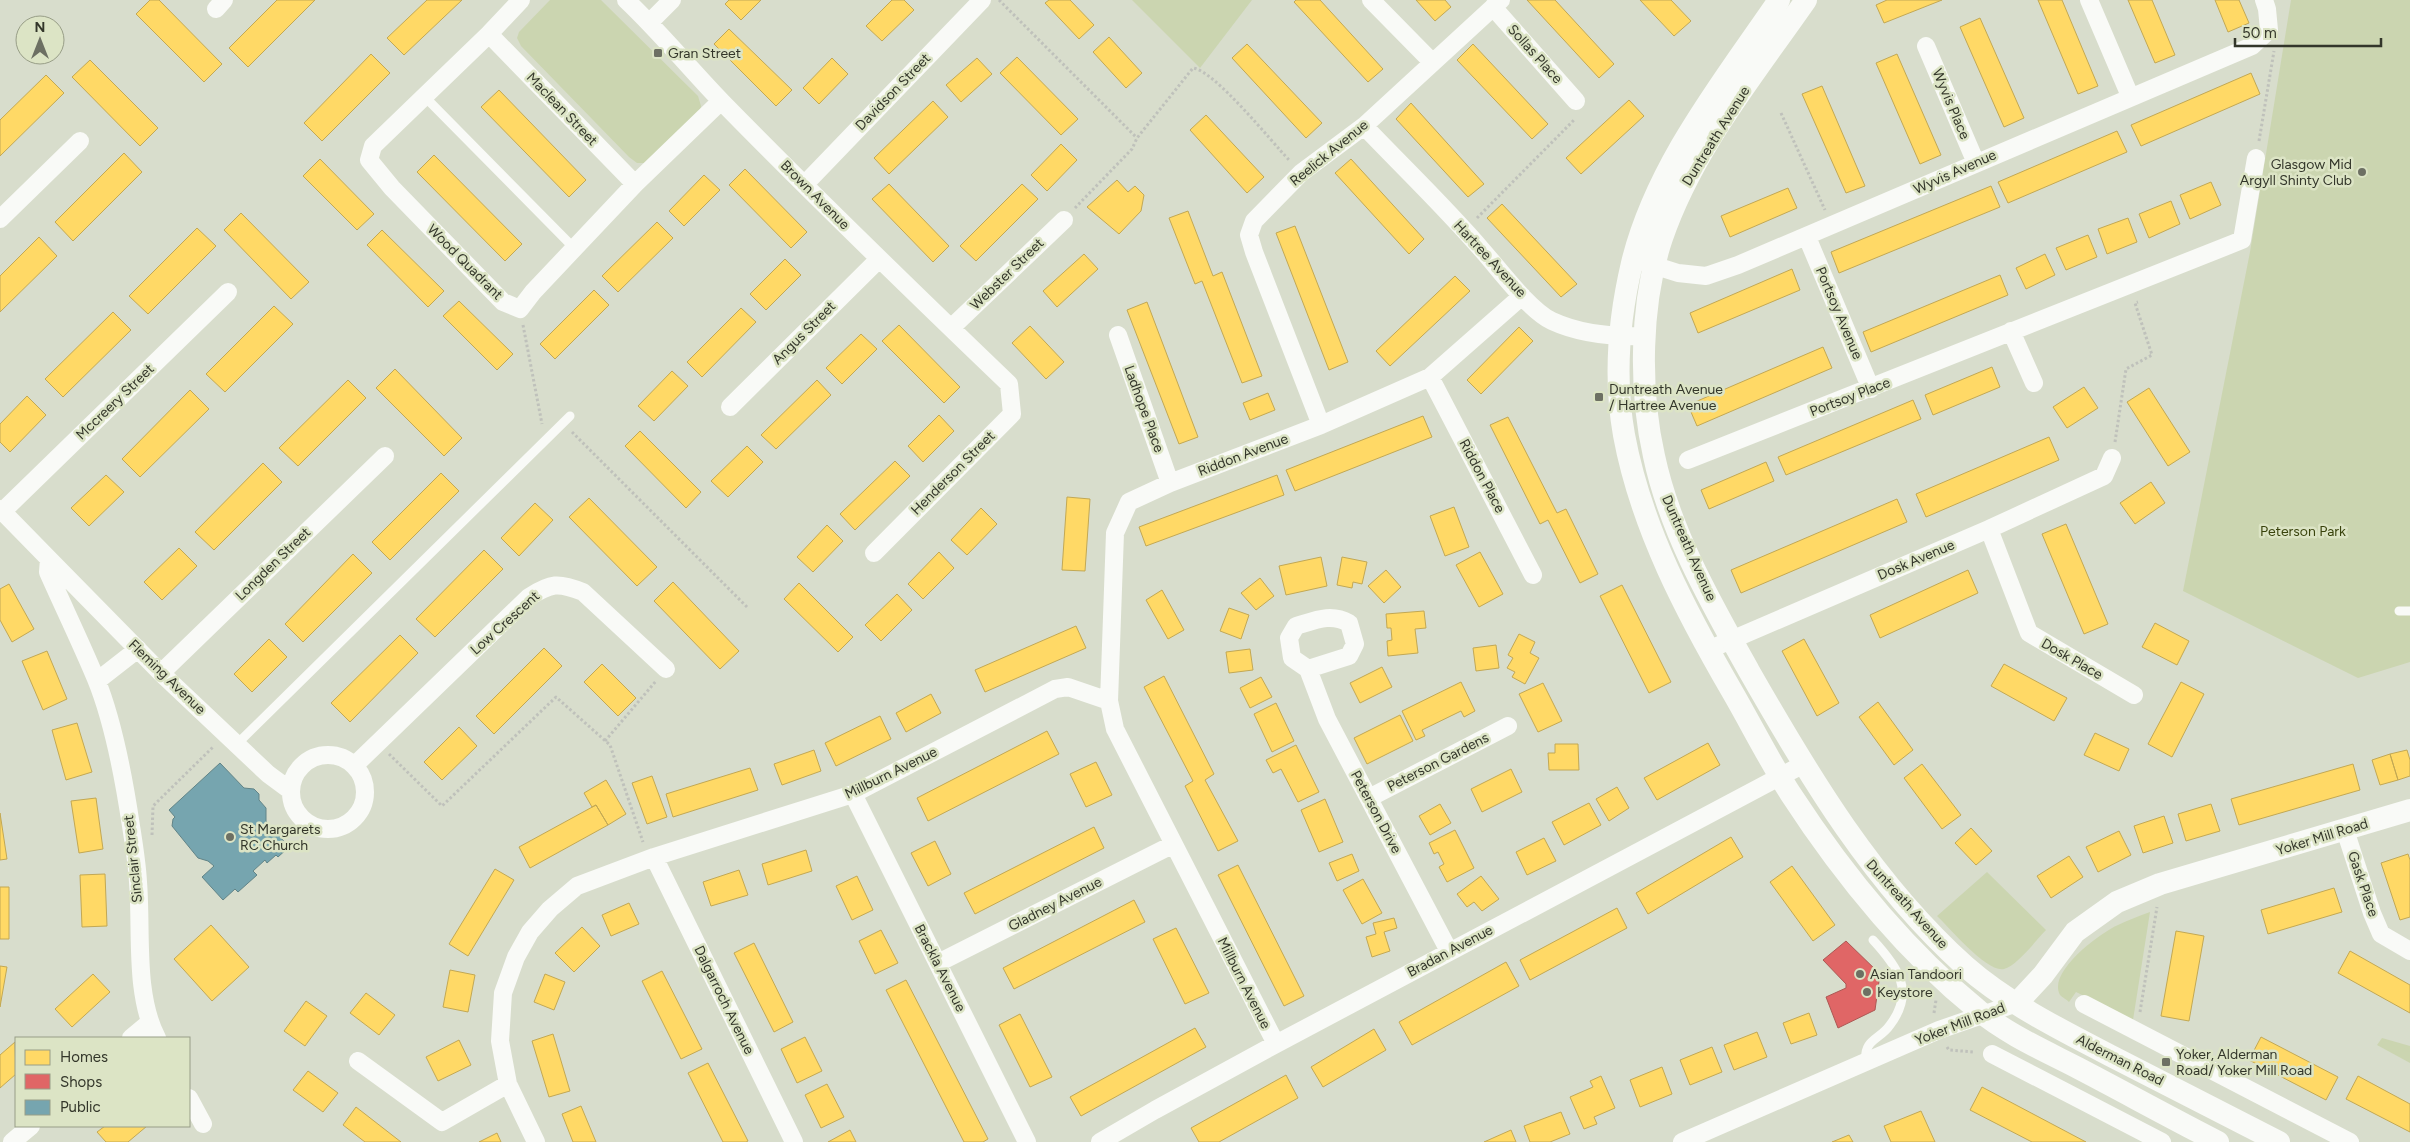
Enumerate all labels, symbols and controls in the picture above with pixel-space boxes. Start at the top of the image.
north arrow [15,15,65,65]
scale bar [2235,15,2381,47]
text: N [35,19,45,36]
street label: Sollas Place [1504,21,1566,87]
text: 50 m [2242,24,2277,42]
place label: Gran Street [668,45,741,62]
marker: Gran Street [652,47,664,59]
street label: Davidson Street [852,50,934,134]
street label: Wyvis Place [1929,66,1974,142]
street label: Maclean Street [523,69,601,149]
street label: Duntreath Avenue [1679,83,1754,189]
street label: Reelick Avenue [1287,116,1372,190]
street label: Wyvis Avenue [1911,146,1999,198]
place label: Glasgow Mid Argyll Shinty Club [2240,156,2352,189]
street label: Brown Avenue [777,157,853,233]
marker: Glasgow Mid Argyll Shinty Club [2356,166,2368,178]
street label: Hartree Avenue [1450,217,1530,301]
street label: Wood Quadrant [424,221,506,303]
street label: Webster Street [967,235,1047,313]
street label: Portsoy Avenue [1812,264,1866,362]
street label: Angus Street [769,298,839,368]
street label: Mccreery Street [72,361,158,443]
street label: Ladhope Place [1120,363,1168,455]
street label: Portsoy Place [1807,374,1893,420]
place label: Duntreath Avenue / Hartree Avenue [1609,381,1723,414]
marker: Duntreath Avenue / Hartree Avenue [1593,391,1605,403]
street label: Henderson Street [908,428,998,518]
street label: Riddon Avenue [1196,430,1291,480]
street label: Riddon Place [1455,436,1509,516]
street label: Duntreath Avenue [1658,492,1720,604]
park label: Peterson Park [2260,523,2346,540]
street label: Longden Street [232,524,314,604]
street label: Dosk Avenue [1875,536,1957,584]
street label: Low Crescent [467,588,543,658]
street label: Dosk Place [2038,635,2106,684]
street label: Fleming Avenue [125,636,209,718]
street label: Peterson Gardens [1384,729,1492,795]
street label: Millburn Avenue [842,743,940,803]
street label: Peterson Drive [1347,768,1405,857]
street label: Sinclair Street [120,814,146,904]
street label: Yoker Mill Road [2274,815,2370,859]
place label: St Margarets RC Church [240,821,321,854]
marker: St Margarets RC Church [224,831,236,843]
street label: Gask Place [2344,849,2382,919]
street label: Duntreath Avenue [1863,856,1952,952]
street label: Gladney Avenue [1005,873,1105,935]
street label: Brackla Avenue [911,921,969,1015]
street label: Bradan Avenue [1404,921,1496,981]
street label: Millburn Avenue [1214,934,1275,1032]
street label: Dalgarroch Avenue [690,943,758,1058]
place label: Asian Tandoori [1870,966,1962,983]
marker: Asian Tandoori [1854,968,1866,980]
place label: Keystore [1877,984,1933,1001]
marker: Keystore [1861,986,1873,998]
street label: Yoker Mill Road [1913,999,2007,1049]
street label: Alderman Road [2074,1031,2166,1089]
legend [15,1037,190,1127]
place label: Yoker, Alderman Road/ Yoker Mill Road [2176,1046,2312,1079]
text: Homes [60,1048,108,1066]
marker: Yoker, Alderman Road/ Yoker Mill Road [2160,1056,2172,1068]
text: Shops [60,1073,102,1091]
text: Public [60,1098,101,1116]

